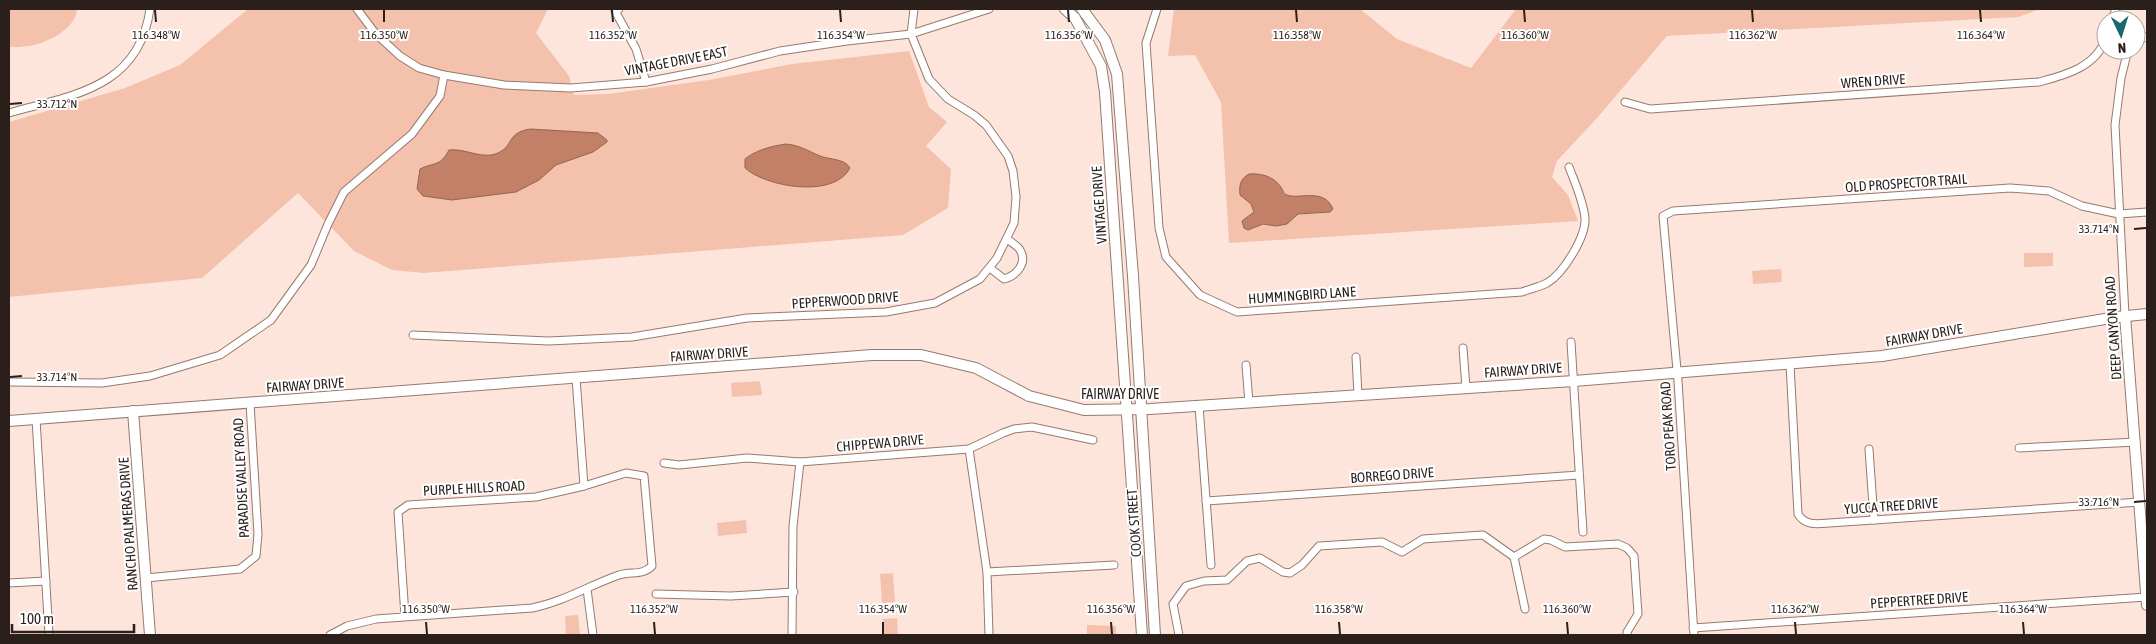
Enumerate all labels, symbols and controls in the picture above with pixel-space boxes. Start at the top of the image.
north arrow [2096,10,2146,60]
text: 116.348°W [132,28,180,42]
text: 116.350°W [360,28,408,42]
text: 116.352°W [589,28,637,42]
text: 116.354°W [817,28,865,42]
text: 116.356°W [1045,28,1093,42]
text: 116.358°W [1273,28,1321,42]
text: 116.360°W [1501,28,1549,42]
text: 116.362°W [1729,28,1777,42]
text: 116.364°W [1957,28,2005,42]
text: N [2117,40,2127,56]
street label: VINTAGE DRIVE EAST [623,43,729,79]
street label: WREN DRIVE [1840,71,1906,91]
text: 33.712°N [37,97,77,111]
street label: VINTAGE DRIVE [1088,166,1110,244]
street label: OLD PROSPECTOR TRAIL [1844,171,1968,195]
text: 33.714°N [2079,222,2119,236]
street label: DEEP CANYON ROAD [2101,275,2125,380]
street label: HUMMINGBIRD LANE [1248,283,1356,307]
street label: PEPPERWOOD DRIVE [791,288,899,312]
street label: FAIRWAY DRIVE [1884,320,1964,350]
street label: FAIRWAY DRIVE [669,343,749,365]
street label: FAIRWAY DRIVE [1483,359,1563,381]
text: 33.714°N [37,370,77,384]
street label: FAIRWAY DRIVE [265,374,345,396]
street label: TORO PEAK ROAD [1657,381,1679,471]
street label: FAIRWAY DRIVE [1081,386,1159,402]
street label: PARADISE VALLEY ROAD [230,417,252,539]
street label: CHIPPEWA DRIVE [836,431,924,455]
street label: RANCHO PALMERAS DRIVE [115,457,141,591]
street label: BORREGO DRIVE [1350,464,1434,486]
street label: PURPLE HILLS ROAD [422,477,526,499]
street label: COOK STREET [1124,488,1144,558]
street label: YUCCA TREE DRIVE [1844,495,1938,517]
text: 33.716°N [2079,495,2119,509]
street label: PEPPERTREE DRIVE [1870,589,1968,611]
scale bar [12,602,135,634]
text: 116.350°W [402,602,450,616]
text: 116.352°W [630,602,678,616]
text: 116.354°W [859,602,907,616]
text: 116.356°W [1087,602,1135,616]
text: 116.358°W [1315,602,1363,616]
text: 116.360°W [1543,602,1591,616]
text: 116.362°W [1771,602,1819,616]
text: 116.364°W [1999,602,2047,616]
text: 100 m [20,610,54,627]

